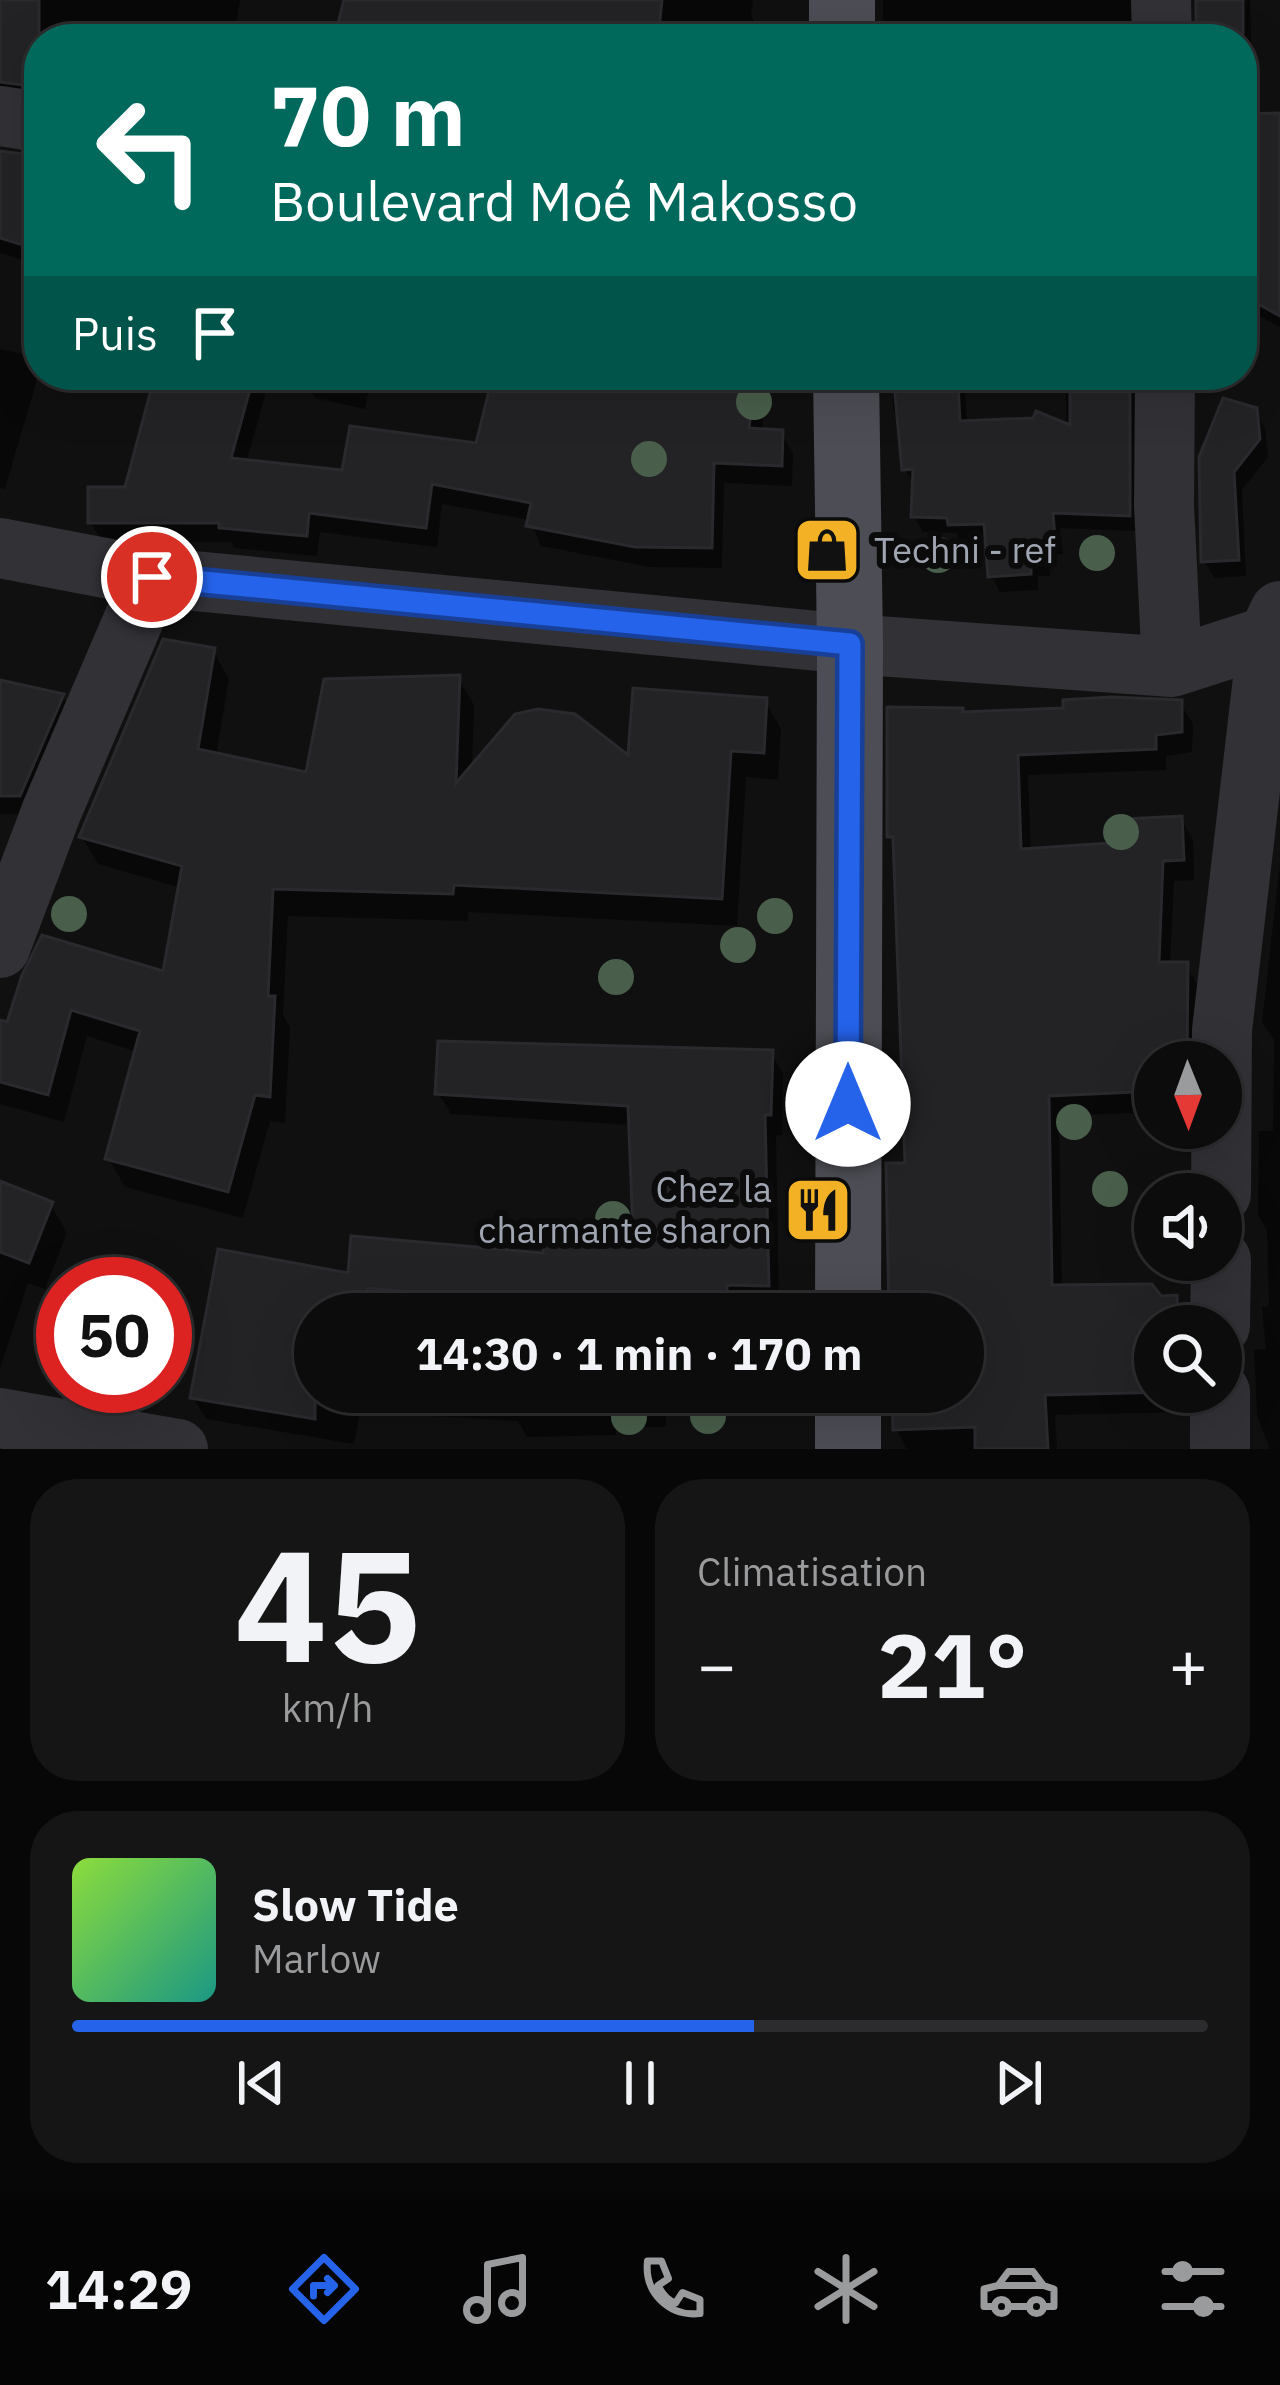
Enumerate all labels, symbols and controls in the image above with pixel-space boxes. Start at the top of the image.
text: 70 m [270,60,466,169]
icon: left [72,72,228,228]
text: Boulevard Moé Makosso [270,166,858,236]
icon: arrive [182,300,248,366]
text: Puis [72,304,158,362]
shop icon: Techni - ref [792,515,862,585]
pin [101,526,203,628]
place label: Techni - ref [874,526,1056,573]
icon: arrive [119,544,185,610]
position arrow [785,1041,911,1167]
north arrow [1134,1041,1242,1149]
map controls [1134,1041,1242,1413]
place label: Chez la charmante sharon [478,1165,772,1253]
button: sound [1134,1173,1242,1281]
restaurant icon: Chez la charmante sharon [783,1175,853,1245]
speed limit sign: 50 [36,1257,192,1413]
button: search [1134,1305,1242,1413]
text: 14:30 · 1 min · 170 m [416,1324,862,1382]
text: 45 [234,1502,421,1705]
text: Climatisation [697,1546,927,1597]
text: 21° [877,1606,1028,1723]
text: − [697,1621,737,1707]
text: + [1168,1621,1208,1707]
text: km/h [282,1682,373,1733]
text: Slow Tide [252,1875,459,1933]
text: Marlow [252,1933,381,1984]
icon: previous [228,2050,294,2116]
icon: pause [607,2050,673,2116]
icon: next [986,2050,1052,2116]
icon: directions [282,2247,366,2331]
icon: music [456,2247,540,2331]
icon: phone [630,2247,714,2331]
icon: climate [804,2247,888,2331]
icon: car [977,2247,1061,2331]
icon: filters [1151,2247,1235,2331]
text: 14:29 [45,2254,192,2324]

